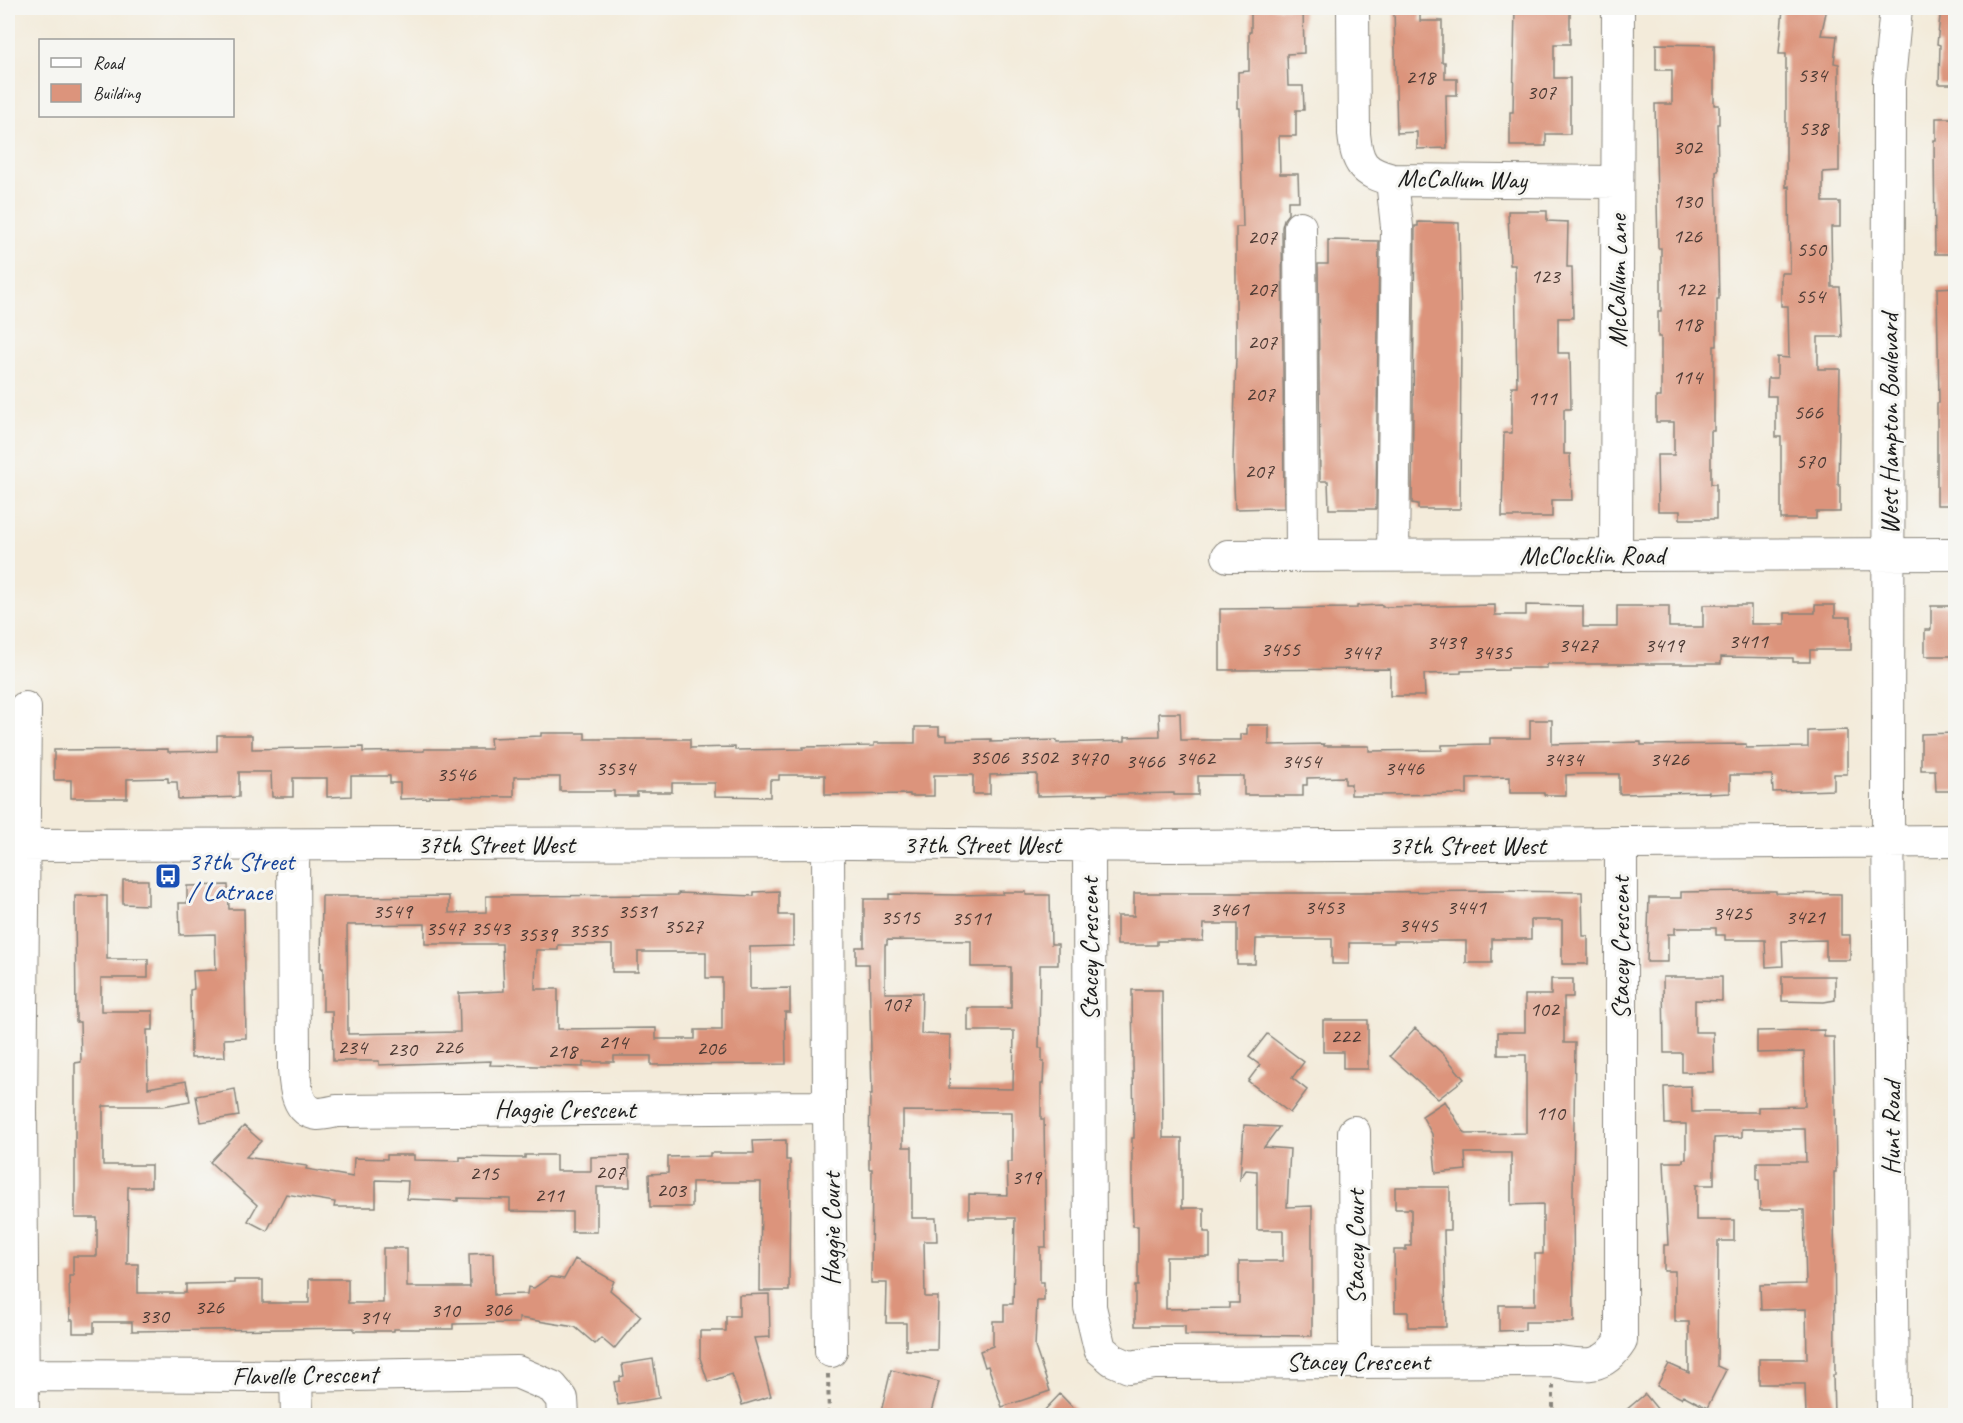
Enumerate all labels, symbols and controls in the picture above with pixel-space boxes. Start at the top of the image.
legend [39,39,234,117]
text: Road [93,52,126,74]
house number: 534 [1797,61,1829,89]
house number: 218 [1405,63,1437,91]
house number: 307 [1526,78,1557,106]
text: Building [93,82,142,104]
house number: 538 [1798,114,1830,142]
house number: 302 [1672,133,1704,161]
street label: McCallum Way [1397,161,1529,197]
house number: 130 [1672,187,1704,215]
street label: McCallum Lane [1601,212,1634,348]
house number: 126 [1672,222,1703,250]
house number: 207 [1247,223,1278,251]
house number: 550 [1796,235,1828,263]
house number: 123 [1530,262,1562,290]
house number: 207 [1247,275,1278,303]
house number: 122 [1675,275,1707,303]
house number: 554 [1795,282,1827,310]
house number: 118 [1672,310,1704,338]
street label: West Hampton Boulevard [1873,310,1906,535]
house number: 207 [1247,328,1278,356]
house number: 114 [1672,363,1704,391]
house number: 207 [1245,380,1276,408]
house number: 111 [1527,384,1558,412]
house number: 566 [1793,398,1824,426]
house number: 570 [1795,447,1827,475]
house number: 207 [1244,457,1275,485]
street label: McClocklin Road [1520,539,1668,572]
house number: 3411 [1728,627,1769,655]
house number: 3439 [1426,628,1468,656]
house number: 3427 [1558,631,1599,659]
house number: 3419 [1644,631,1686,659]
house number: 3455 [1260,635,1301,663]
house number: 3447 [1341,638,1382,666]
house number: 3435 [1472,638,1513,666]
house number: 3506 [969,743,1010,771]
house number: 3502 [1018,743,1060,771]
house number: 3470 [1068,744,1110,772]
house number: 3462 [1175,744,1217,772]
house number: 3434 [1543,745,1585,773]
house number: 3426 [1649,745,1690,773]
house number: 3466 [1125,747,1166,775]
house number: 3454 [1281,747,1323,775]
house number: 3534 [595,754,637,782]
house number: 3446 [1384,754,1425,782]
house number: 3546 [436,760,477,788]
street label: 37th Street West [417,828,577,861]
street label: 37th Street West [903,828,1063,861]
street label: 37th Street West [1388,829,1548,862]
place label: 37th Street / Latrace [188,845,297,908]
bus stop icon: 37th Street / Latrace [153,861,183,891]
street label: Stacey Crescent [1604,874,1637,1020]
street label: Stacey Crescent [1073,875,1106,1021]
house number: 3453 [1304,893,1346,921]
house number: 3441 [1446,893,1487,921]
house number: 3461 [1209,895,1250,923]
house number: 3549 [372,897,414,925]
house number: 3531 [617,897,658,925]
house number: 3425 [1712,899,1753,927]
house number: 3515 [880,903,921,931]
house number: 3421 [1785,903,1826,931]
house number: 3511 [951,904,992,932]
house number: 3445 [1398,911,1439,939]
house number: 3527 [663,912,704,940]
house number: 3547 [425,914,466,942]
house number: 3543 [470,914,512,942]
house number: 3535 [568,916,609,944]
house number: 3539 [517,920,559,948]
house number: 107 [881,990,912,1018]
house number: 102 [1529,995,1561,1023]
house number: 222 [1330,1022,1362,1050]
house number: 214 [598,1028,630,1056]
house number: 234 [337,1033,369,1061]
house number: 226 [433,1033,464,1061]
house number: 206 [696,1034,727,1062]
house number: 230 [387,1035,419,1063]
house number: 218 [547,1037,579,1065]
street label: Hunt Road [1875,1077,1908,1175]
street label: Haggie Crescent [495,1093,638,1126]
house number: 110 [1535,1099,1567,1127]
house number: 207 [595,1158,626,1186]
house number: 215 [469,1159,500,1187]
house number: 319 [1011,1163,1043,1191]
street label: Haggie Court [815,1170,848,1286]
house number: 203 [656,1176,688,1204]
house number: 211 [534,1181,565,1209]
street label: Stacey Court [1339,1187,1372,1304]
house number: 326 [194,1293,225,1321]
house number: 306 [482,1295,513,1323]
house number: 310 [430,1296,462,1324]
house number: 330 [139,1302,171,1330]
house number: 314 [359,1303,391,1331]
street label: Stacey Crescent [1286,1345,1432,1378]
street label: Flavelle Crescent [232,1357,381,1393]

